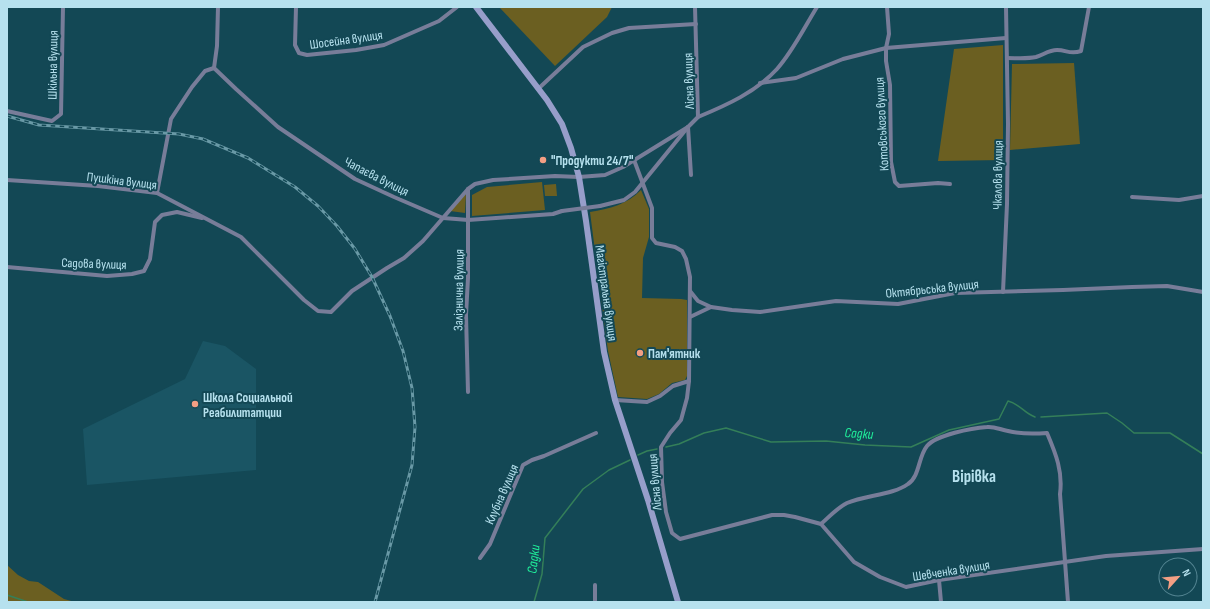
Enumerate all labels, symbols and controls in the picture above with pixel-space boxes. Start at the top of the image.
street label: Шосейна вулиця [309,27,384,53]
street label: Шкільна вулиця [44,30,62,100]
street label: Лісна вулиця [680,52,698,110]
street label: Котовського вулиця [872,77,892,171]
street label: Чкалова вулиця [989,140,1007,210]
place label: "Продукти 24/7" [551,153,633,169]
street label: Чапаєва вулиця [342,154,412,200]
marker: "Продукти 24/7" [538,155,548,165]
street label: Пушкіна вулиця [86,169,158,193]
street label: Магістральна вулиця [591,244,621,342]
street label: Залізнична вулиця [450,249,468,331]
street label: Садова вулиця [61,255,127,273]
street label: Октябрьська вулиця [885,276,980,302]
place label: Пам'ятник [648,346,701,362]
marker: Пам'ятник [635,348,645,358]
place label: Школа Социальной Реабилитатции [203,390,293,421]
marker: Школа Социальной Реабилитатции [190,399,200,409]
water label: Садки [844,424,874,443]
street label: Лісна вулиця [645,453,666,512]
street label: Клубна вулиця [482,462,522,527]
district label: Вірівка [952,467,996,487]
water label: Садки [523,543,544,574]
street label: Шевченка вулиця [911,557,991,585]
north arrow [1158,557,1198,597]
text: N [1179,567,1194,578]

